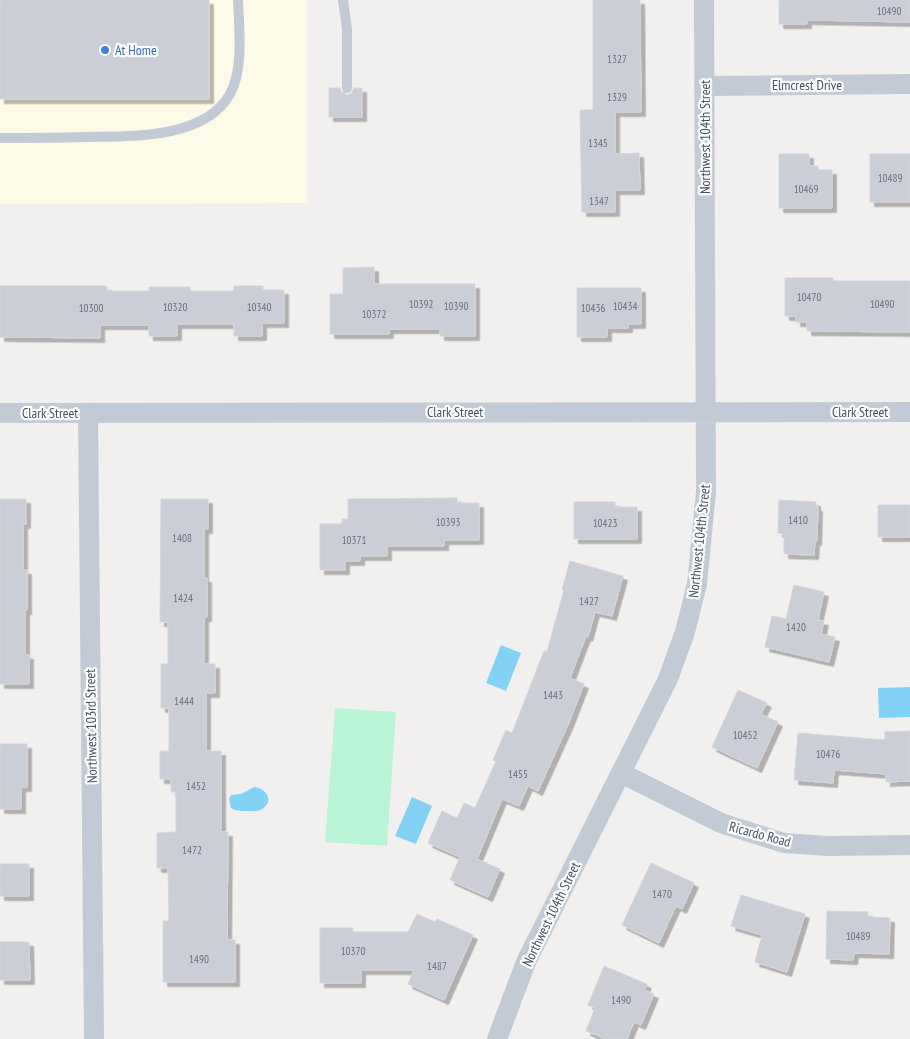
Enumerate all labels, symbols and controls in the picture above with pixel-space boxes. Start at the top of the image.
house number: 10490 [877,4,901,18]
place label: At Home [115,41,157,59]
marker: At Home [99,44,111,56]
house number: 1327 [607,52,627,66]
street label: Elmcrest Drive [772,76,842,94]
street label: Northwest 104th Street [696,80,714,194]
house number: 1329 [607,90,627,104]
house number: 1345 [588,136,608,150]
house number: 10489 [878,171,902,185]
house number: 10469 [794,182,818,196]
house number: 1347 [589,194,609,208]
house number: 10470 [797,290,821,304]
house number: 10392 [409,297,433,311]
house number: 10490 [870,297,894,311]
house number: 10390 [444,299,468,313]
house number: 10434 [613,299,637,313]
house number: 10320 [163,300,187,314]
house number: 10340 [247,300,271,314]
house number: 10300 [79,301,103,315]
house number: 10436 [581,301,605,315]
house number: 10372 [362,307,386,321]
street label: Clark Street [427,403,483,421]
street label: Clark Street [832,403,888,421]
street label: Clark Street [22,404,78,422]
street label: Northwest 104th Street [684,483,714,599]
house number: 1410 [788,513,808,527]
house number: 10393 [436,515,460,529]
house number: 10423 [593,516,617,530]
house number: 1408 [172,531,192,545]
house number: 10371 [342,533,366,547]
house number: 1424 [173,591,193,605]
house number: 1427 [579,594,599,608]
house number: 1420 [786,620,806,634]
street label: Northwest 103rd Street [81,669,101,783]
house number: 1443 [543,688,563,702]
house number: 1444 [174,694,194,708]
house number: 10452 [733,728,757,742]
house number: 10476 [816,747,840,761]
house number: 1455 [508,767,528,781]
house number: 1452 [186,779,206,793]
street label: Ricardo Road [727,817,793,851]
house number: 1472 [182,843,202,857]
street label: Northwest 104th Street [518,859,584,969]
house number: 1470 [652,887,672,901]
house number: 10489 [846,929,870,943]
house number: 10370 [341,944,365,958]
house number: 1490 [189,952,209,966]
house number: 1487 [427,959,447,973]
house number: 1490 [611,993,631,1007]

